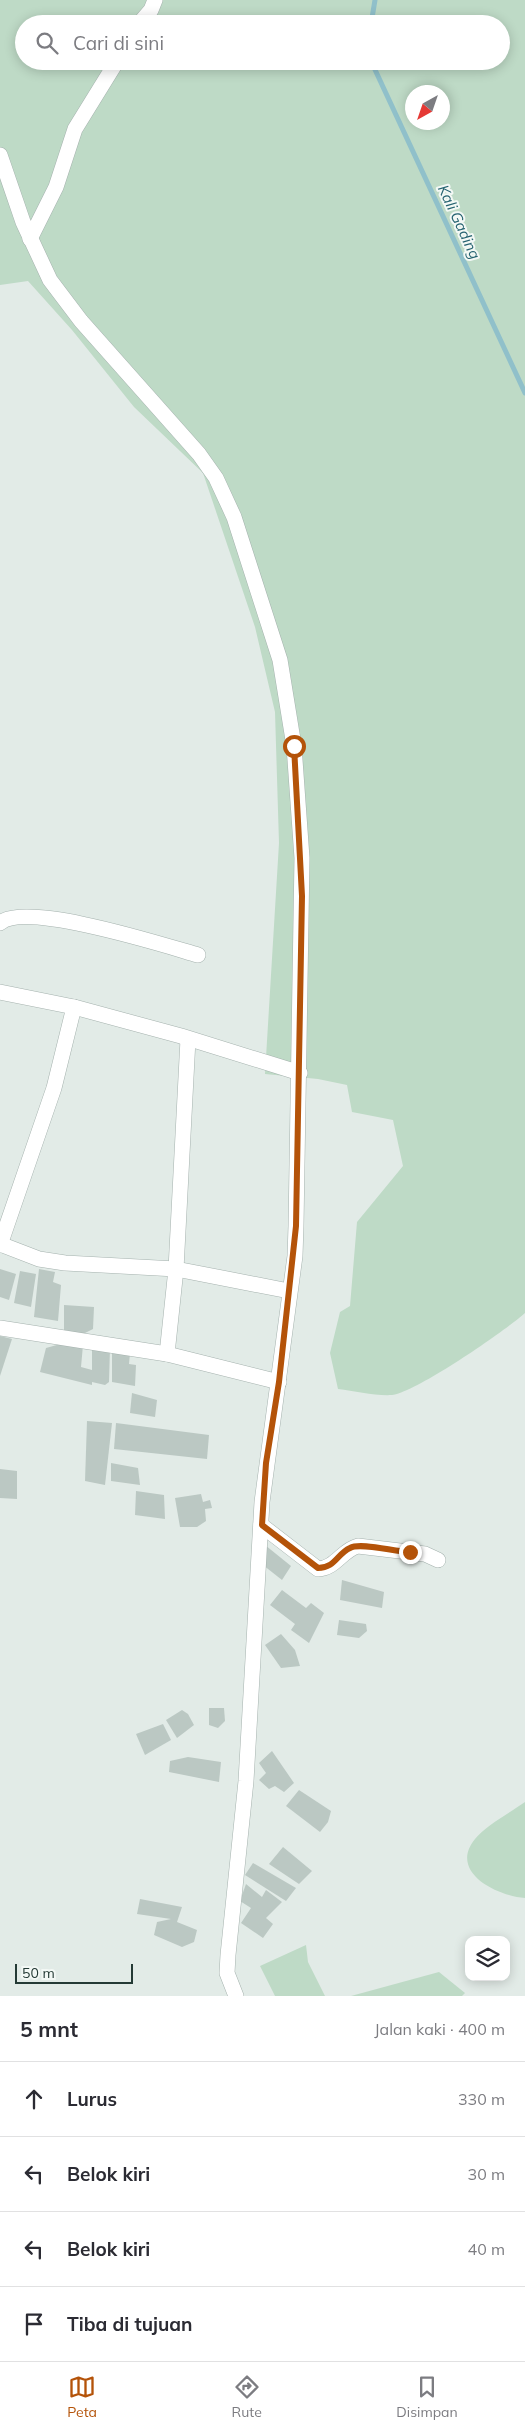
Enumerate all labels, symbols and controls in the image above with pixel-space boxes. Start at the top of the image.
search box [15,15,510,70]
icon: search [33,29,61,57]
text: Cari di sini [73,31,164,55]
north arrow [405,85,450,130]
water label: Kali Gading [434,182,485,262]
route start [283,735,306,758]
route end [399,1541,422,1564]
map controls [465,1936,510,1981]
button: layers [465,1936,510,1981]
scale bar [15,1961,132,1984]
text: 50 m [22,1964,55,1982]
text: 5 mnt [20,2016,78,2042]
text: Jalan kaki · 400 m [374,2019,505,2039]
icon: ahead [20,2085,48,2113]
text: Lurus [67,2087,117,2111]
text: 330 m [458,2089,505,2109]
icon: left [20,2160,48,2188]
text: Belok kiri [67,2162,150,2186]
text: 30 m [468,2164,505,2184]
icon: left [20,2235,48,2263]
text: Belok kiri [67,2237,150,2261]
text: 40 m [468,2239,505,2259]
icon: arrive [20,2310,48,2338]
text: Tiba di tujuan [67,2312,192,2336]
tab: Peta [67,2373,97,2421]
tab: Rute [232,2373,262,2421]
tab: Disimpan [396,2373,458,2421]

